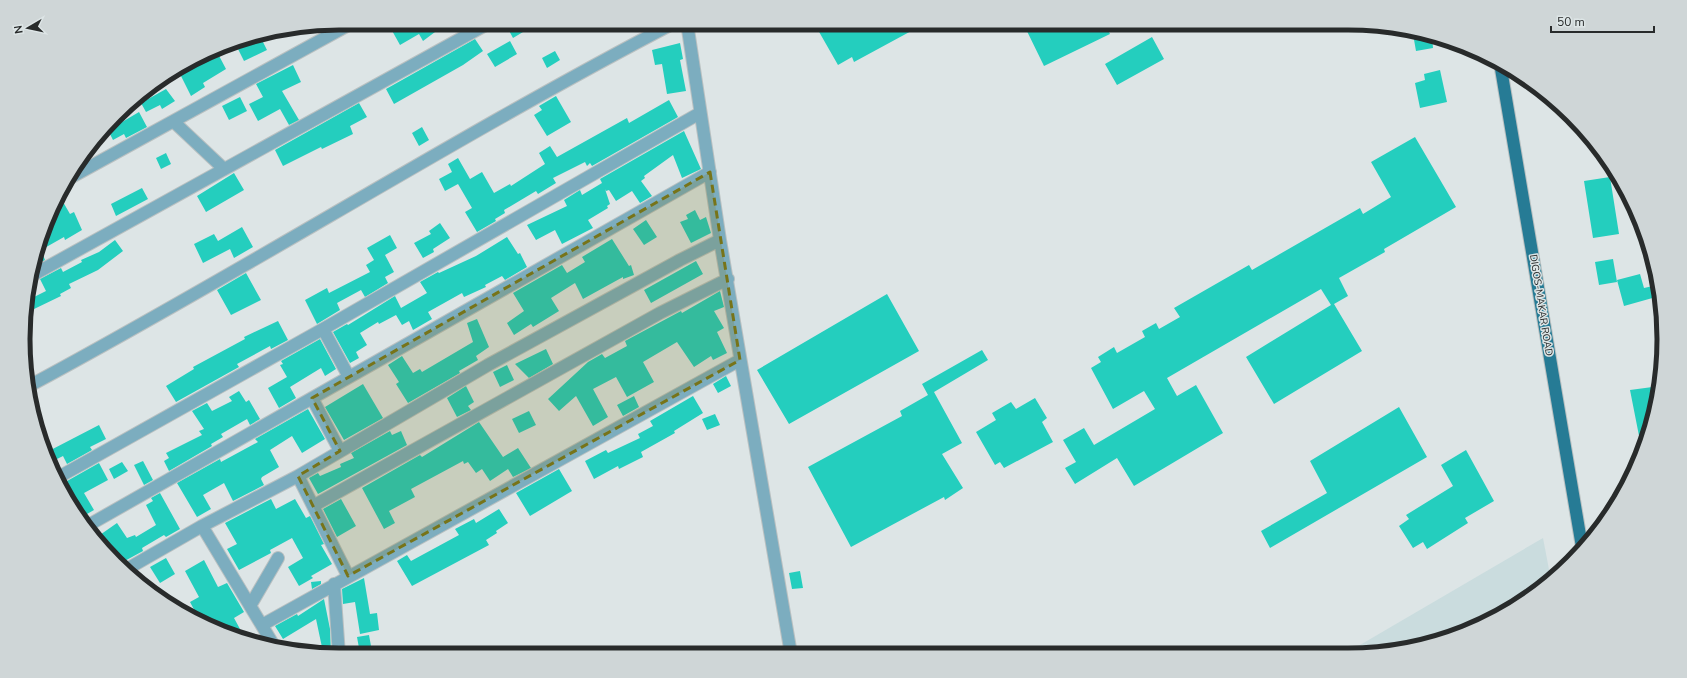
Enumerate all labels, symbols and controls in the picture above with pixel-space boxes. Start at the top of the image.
north arrow [8,8,48,48]
scale bar [1551,8,1654,34]
text: 50 m [1557,14,1585,30]
text: N [11,24,27,35]
street label: DIGOS-MAKAR ROAD [1526,253,1556,357]

